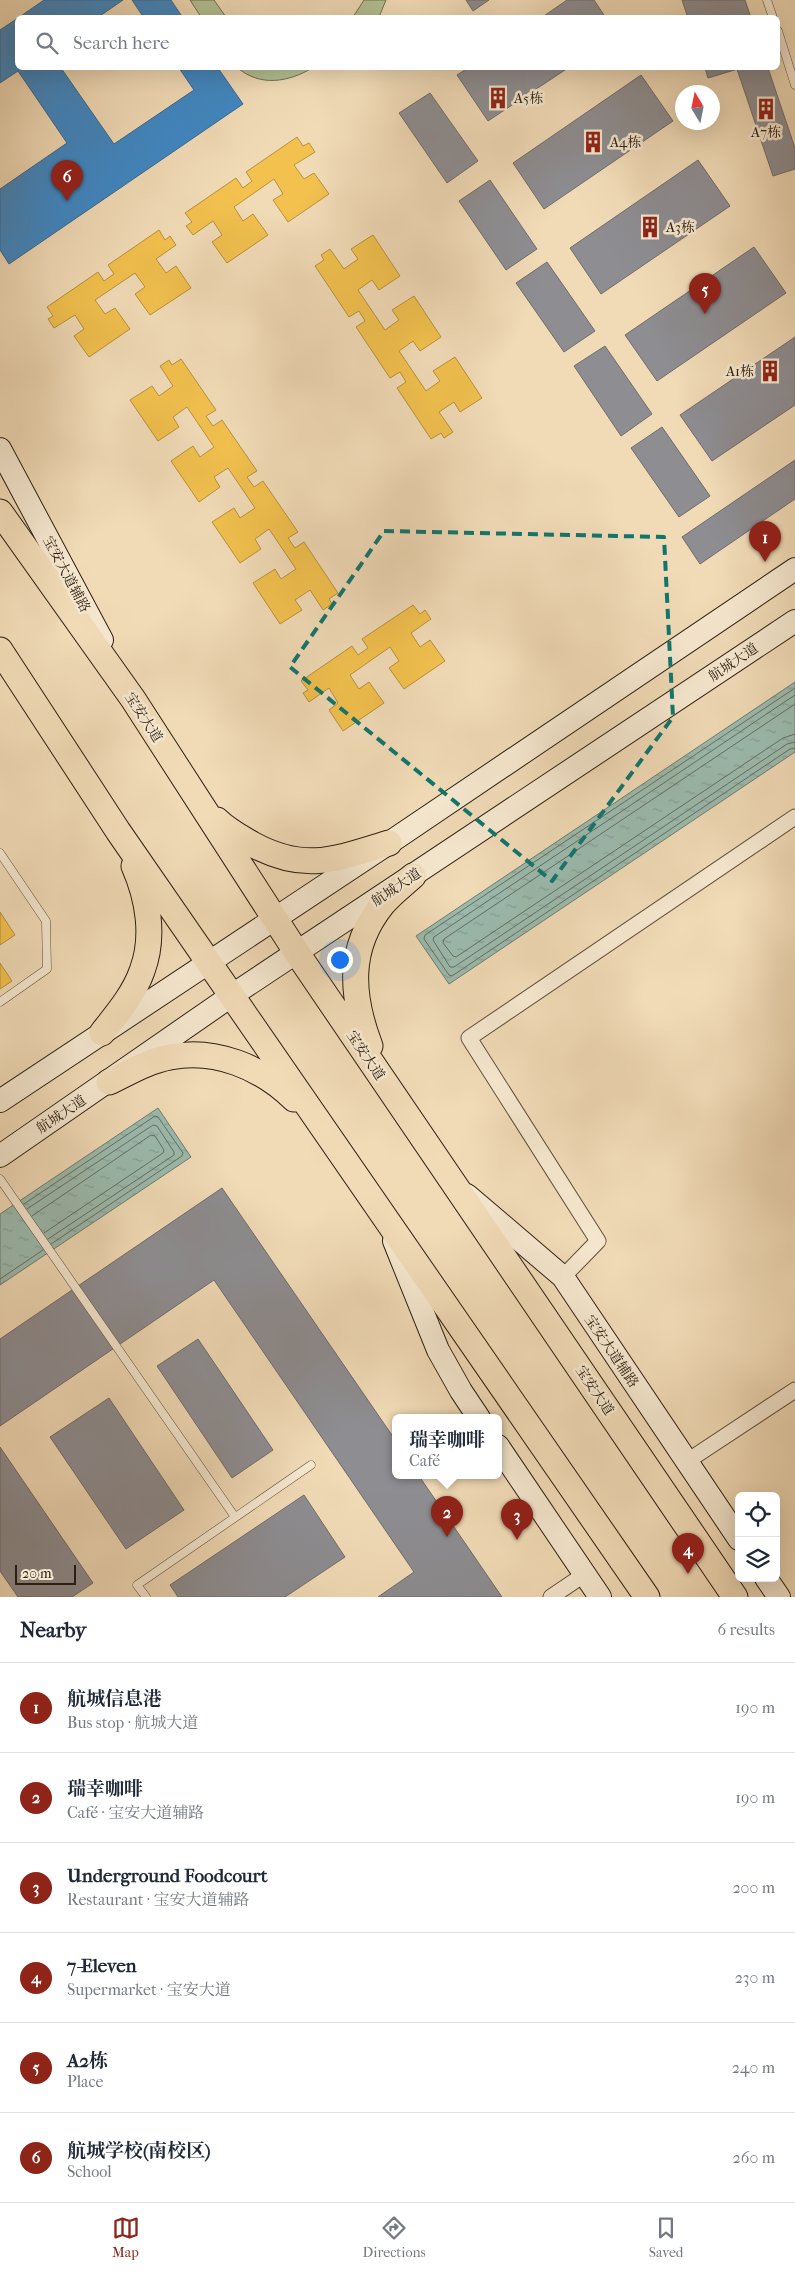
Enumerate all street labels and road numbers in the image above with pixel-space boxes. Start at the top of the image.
street label: 宝安大道辅路 [39,533,94,615]
street label: 航城大道 [705,640,761,685]
street label: 宝安大道 [121,689,166,745]
street label: 航城大道 [368,865,424,910]
street label: 宝安大道 [343,1027,388,1083]
street label: 航城大道 [33,1092,89,1137]
street label: 宝安大道辅路 [582,1311,642,1391]
street label: 宝安大道 [572,1362,618,1418]

